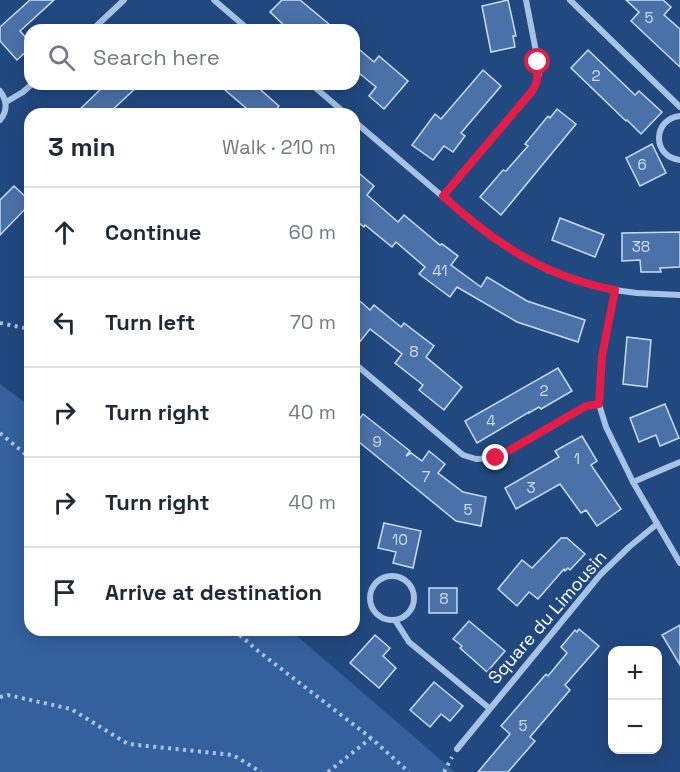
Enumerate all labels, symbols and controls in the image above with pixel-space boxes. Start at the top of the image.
house number: 5 [645,8,654,27]
search box [24,24,360,90]
icon: search [45,41,78,74]
text: Search here [93,43,220,71]
route start [524,48,550,74]
house number: 2 [591,66,601,85]
text: 3 min [48,130,116,164]
text: Walk · 210 m [222,134,336,160]
house number: 6 [637,155,647,174]
icon: ahead [48,216,81,249]
text: Continue [105,218,201,246]
text: 60 m [289,219,336,245]
house number: 38 [632,237,650,256]
house number: 41 [432,261,448,280]
icon: left [48,306,81,339]
text: Turn left [105,308,195,336]
text: 70 m [290,309,336,335]
house number: 8 [409,342,419,361]
house number: 2 [539,381,549,400]
icon: right [48,396,81,429]
text: Turn right [105,398,210,426]
text: 40 m [288,399,336,425]
house number: 4 [486,411,496,430]
house number: 9 [372,432,382,451]
route end [482,444,508,470]
house number: 1 [574,449,580,468]
house number: 7 [422,467,430,486]
house number: 3 [526,478,536,497]
icon: right [48,486,81,519]
text: Turn right [105,488,210,516]
text: 40 m [288,489,336,515]
house number: 5 [464,500,473,519]
house number: 10 [392,530,408,549]
street label: Square du Limousin [483,545,611,689]
icon: arrive [48,576,81,609]
text: Arrive at destination [105,578,322,606]
house number: 8 [439,589,449,608]
map controls [608,646,662,754]
button: + [608,646,662,700]
button: − [608,700,662,754]
house number: 5 [519,716,528,735]

